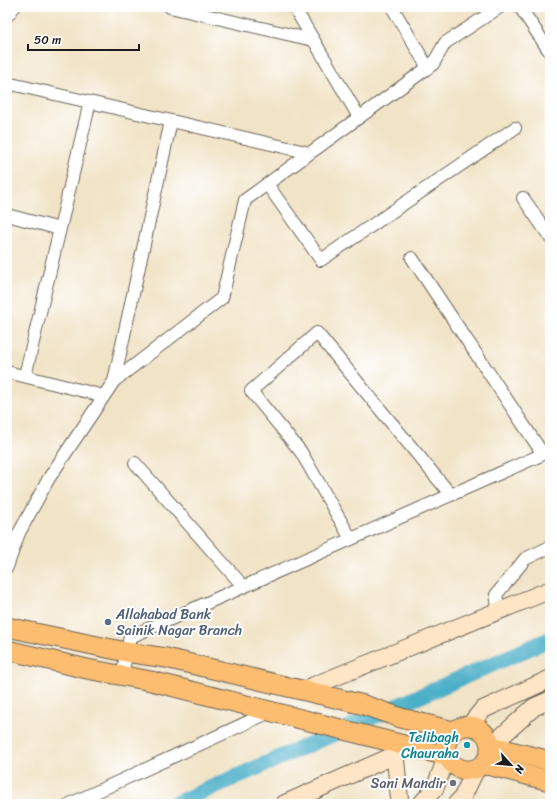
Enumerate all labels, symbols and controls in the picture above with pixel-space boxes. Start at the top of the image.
scale bar [28,26,139,52]
text: 50 m [34,29,61,51]
place label: Allahabad Bank Sainik Nagar Branch [115,602,242,643]
marker: Allahabad Bank Sainik Nagar Branch [103,617,113,627]
place label: Telibagh Chauraha [401,725,459,766]
marker: Telibagh Chauraha [462,740,472,750]
north arrow [491,745,531,785]
text: N [509,761,530,777]
place label: Sani Mandir [371,771,446,796]
marker: Sani Mandir [448,778,458,788]

